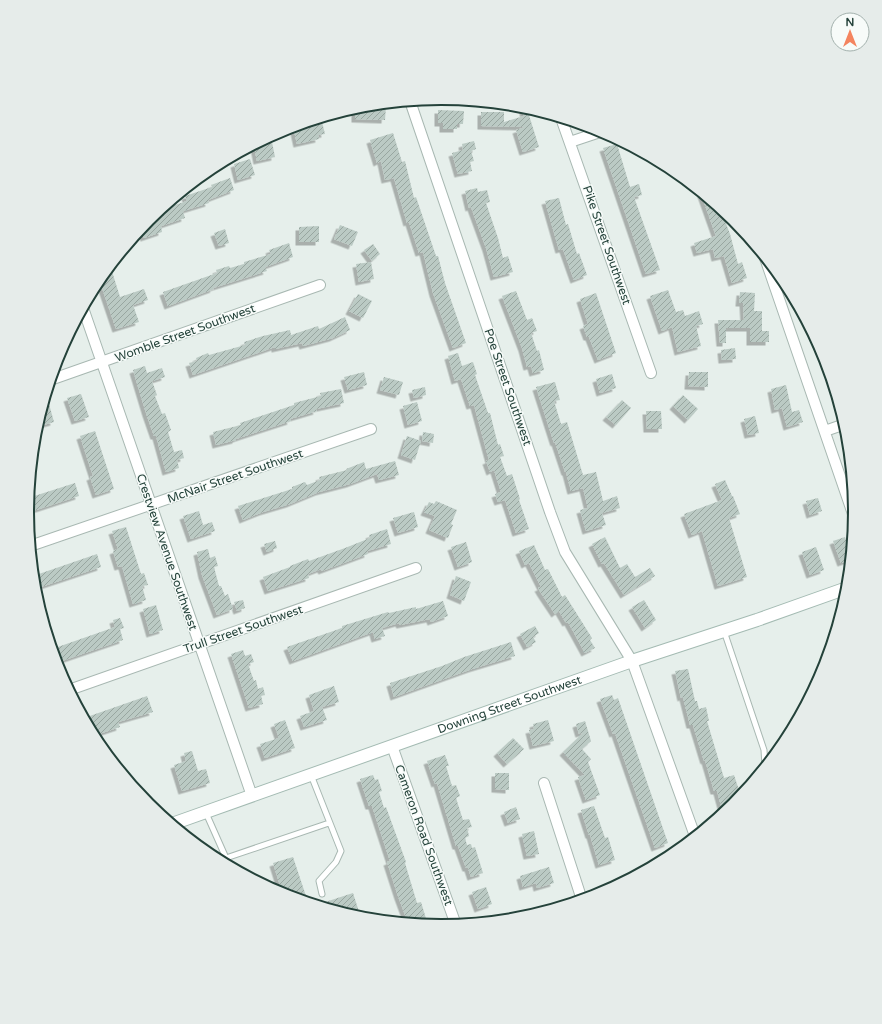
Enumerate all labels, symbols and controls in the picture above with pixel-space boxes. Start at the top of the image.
north arrow [830,12,870,52]
text: N [846,16,854,29]
street label: Pike Street Southwest [580,184,634,307]
street label: Womble Street Southwest [113,301,257,365]
street label: Poe Street Southwest [481,327,535,448]
street label: McNair Street Southwest [165,446,305,506]
street label: Crestview Avenue Southwest [134,472,201,633]
street label: Trull Street Southwest [181,602,305,656]
street label: Downing Street Southwest [436,672,584,736]
street label: Cameron Road Southwest [392,763,456,908]

